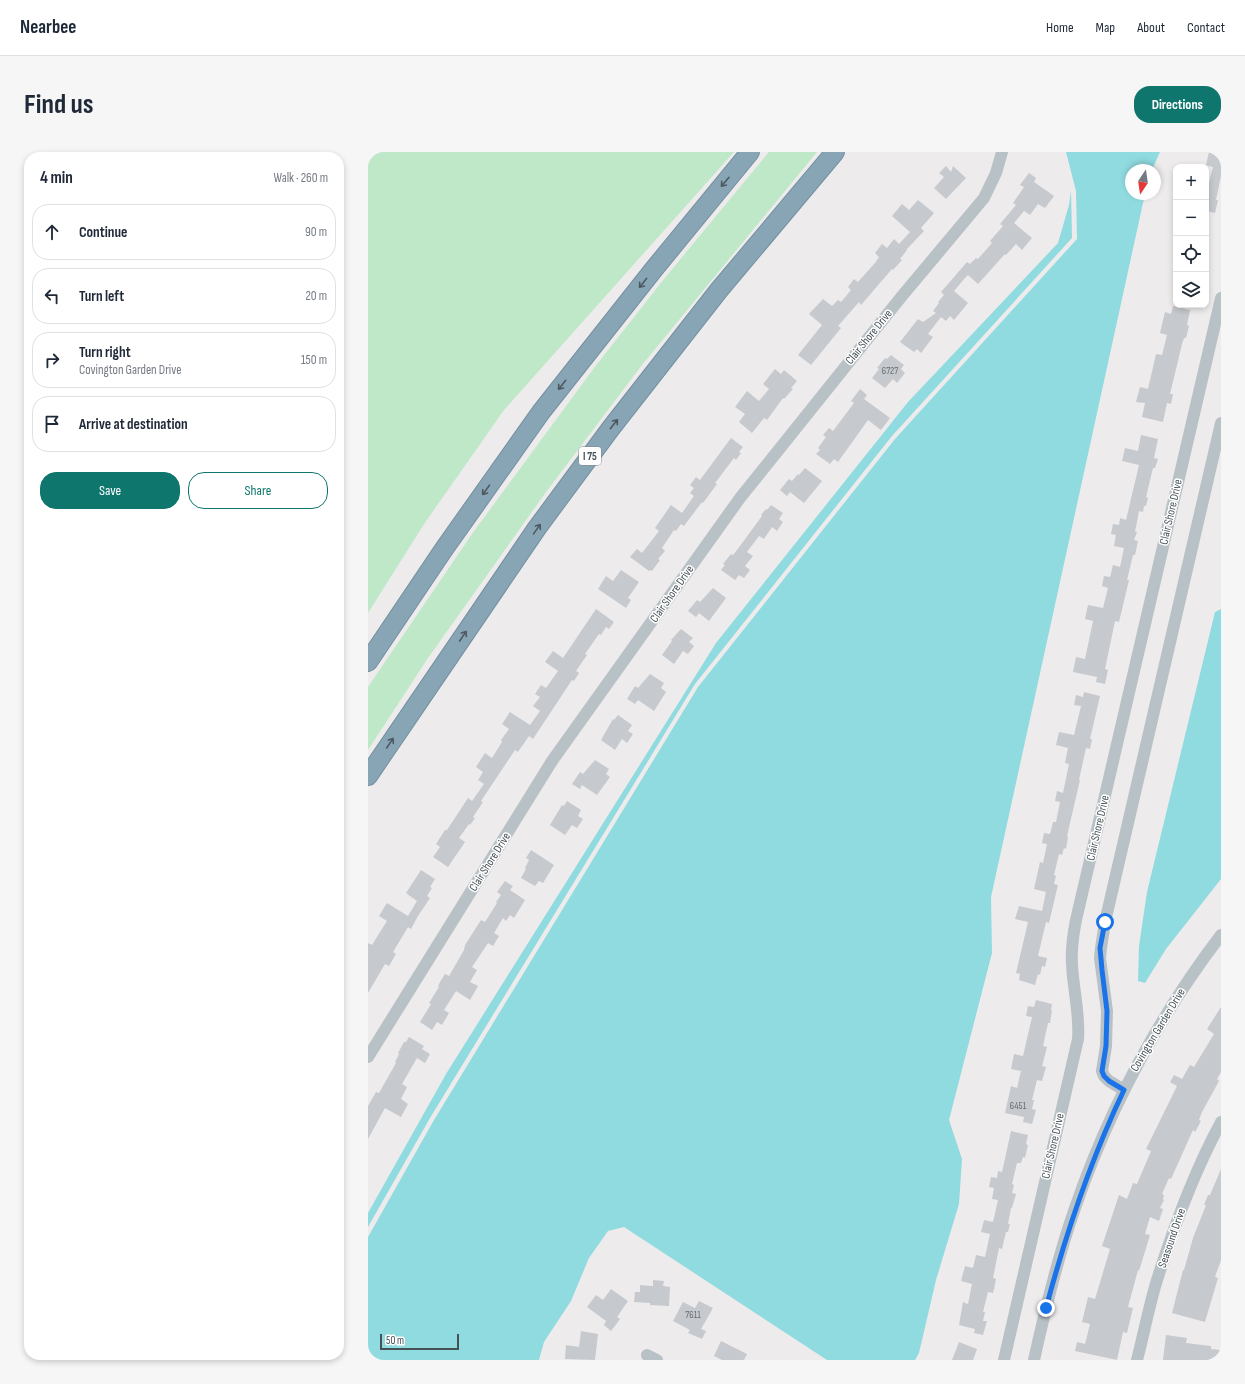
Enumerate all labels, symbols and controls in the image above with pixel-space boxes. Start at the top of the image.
text: Nearbee [20,16,76,39]
text: Home [1046,19,1074,36]
text: Map [1096,19,1115,36]
text: About [1137,19,1165,36]
text: Contact [1187,19,1225,36]
button: Directions [1134,86,1221,123]
text: Find us [24,88,93,121]
north arrow [1125,164,1161,200]
map controls [1173,164,1209,308]
button: + [1173,164,1209,200]
text: 4 min [40,168,73,188]
text: Walk · 260 m [274,170,328,186]
one-way arrow [720,177,729,187]
button: − [1173,200,1209,236]
icon: ahead [41,221,63,243]
text: Continue [79,223,128,242]
text: 90 m [305,224,327,240]
button: locate [1173,236,1209,272]
button: layers [1173,272,1209,308]
one-way arrow [638,277,647,288]
icon: left [41,285,63,307]
text: Turn left [79,287,124,306]
text: 20 m [305,288,327,304]
street label: Clair Shore Drive [842,306,896,368]
text: Turn right [79,343,131,362]
icon: right [41,349,63,371]
text: 150 m [301,352,327,368]
text: Covington Garden Drive [79,362,181,378]
house number: 6727 [882,365,898,377]
one-way arrow [558,379,566,390]
icon: arrive [41,413,63,435]
text: Arrive at destination [79,415,188,434]
one-way arrow [610,419,618,430]
road number: I 75 [579,447,601,465]
button: Save [40,472,180,509]
button: Share [188,472,328,509]
street label: Clair Shore Drive [1156,478,1186,546]
one-way arrow [482,485,491,496]
one-way arrow [532,523,541,534]
street label: Clair Shore Drive [647,562,697,626]
one-way arrow [459,631,467,642]
one-way arrow [386,738,394,749]
street label: Clair Shore Drive [1083,794,1113,862]
street label: Clair Shore Drive [466,830,514,894]
route start [1096,913,1114,931]
street label: Covington Garden Drive [1127,985,1189,1074]
house number: 6451 [1010,1100,1027,1112]
street label: Clair Shore Drive [1038,1112,1068,1180]
street label: Seasound Drive [1155,1206,1189,1270]
route end [1037,1299,1055,1317]
house number: 7611 [685,1309,701,1321]
scale bar [380,1332,459,1351]
text: 50 m [386,1334,404,1347]

